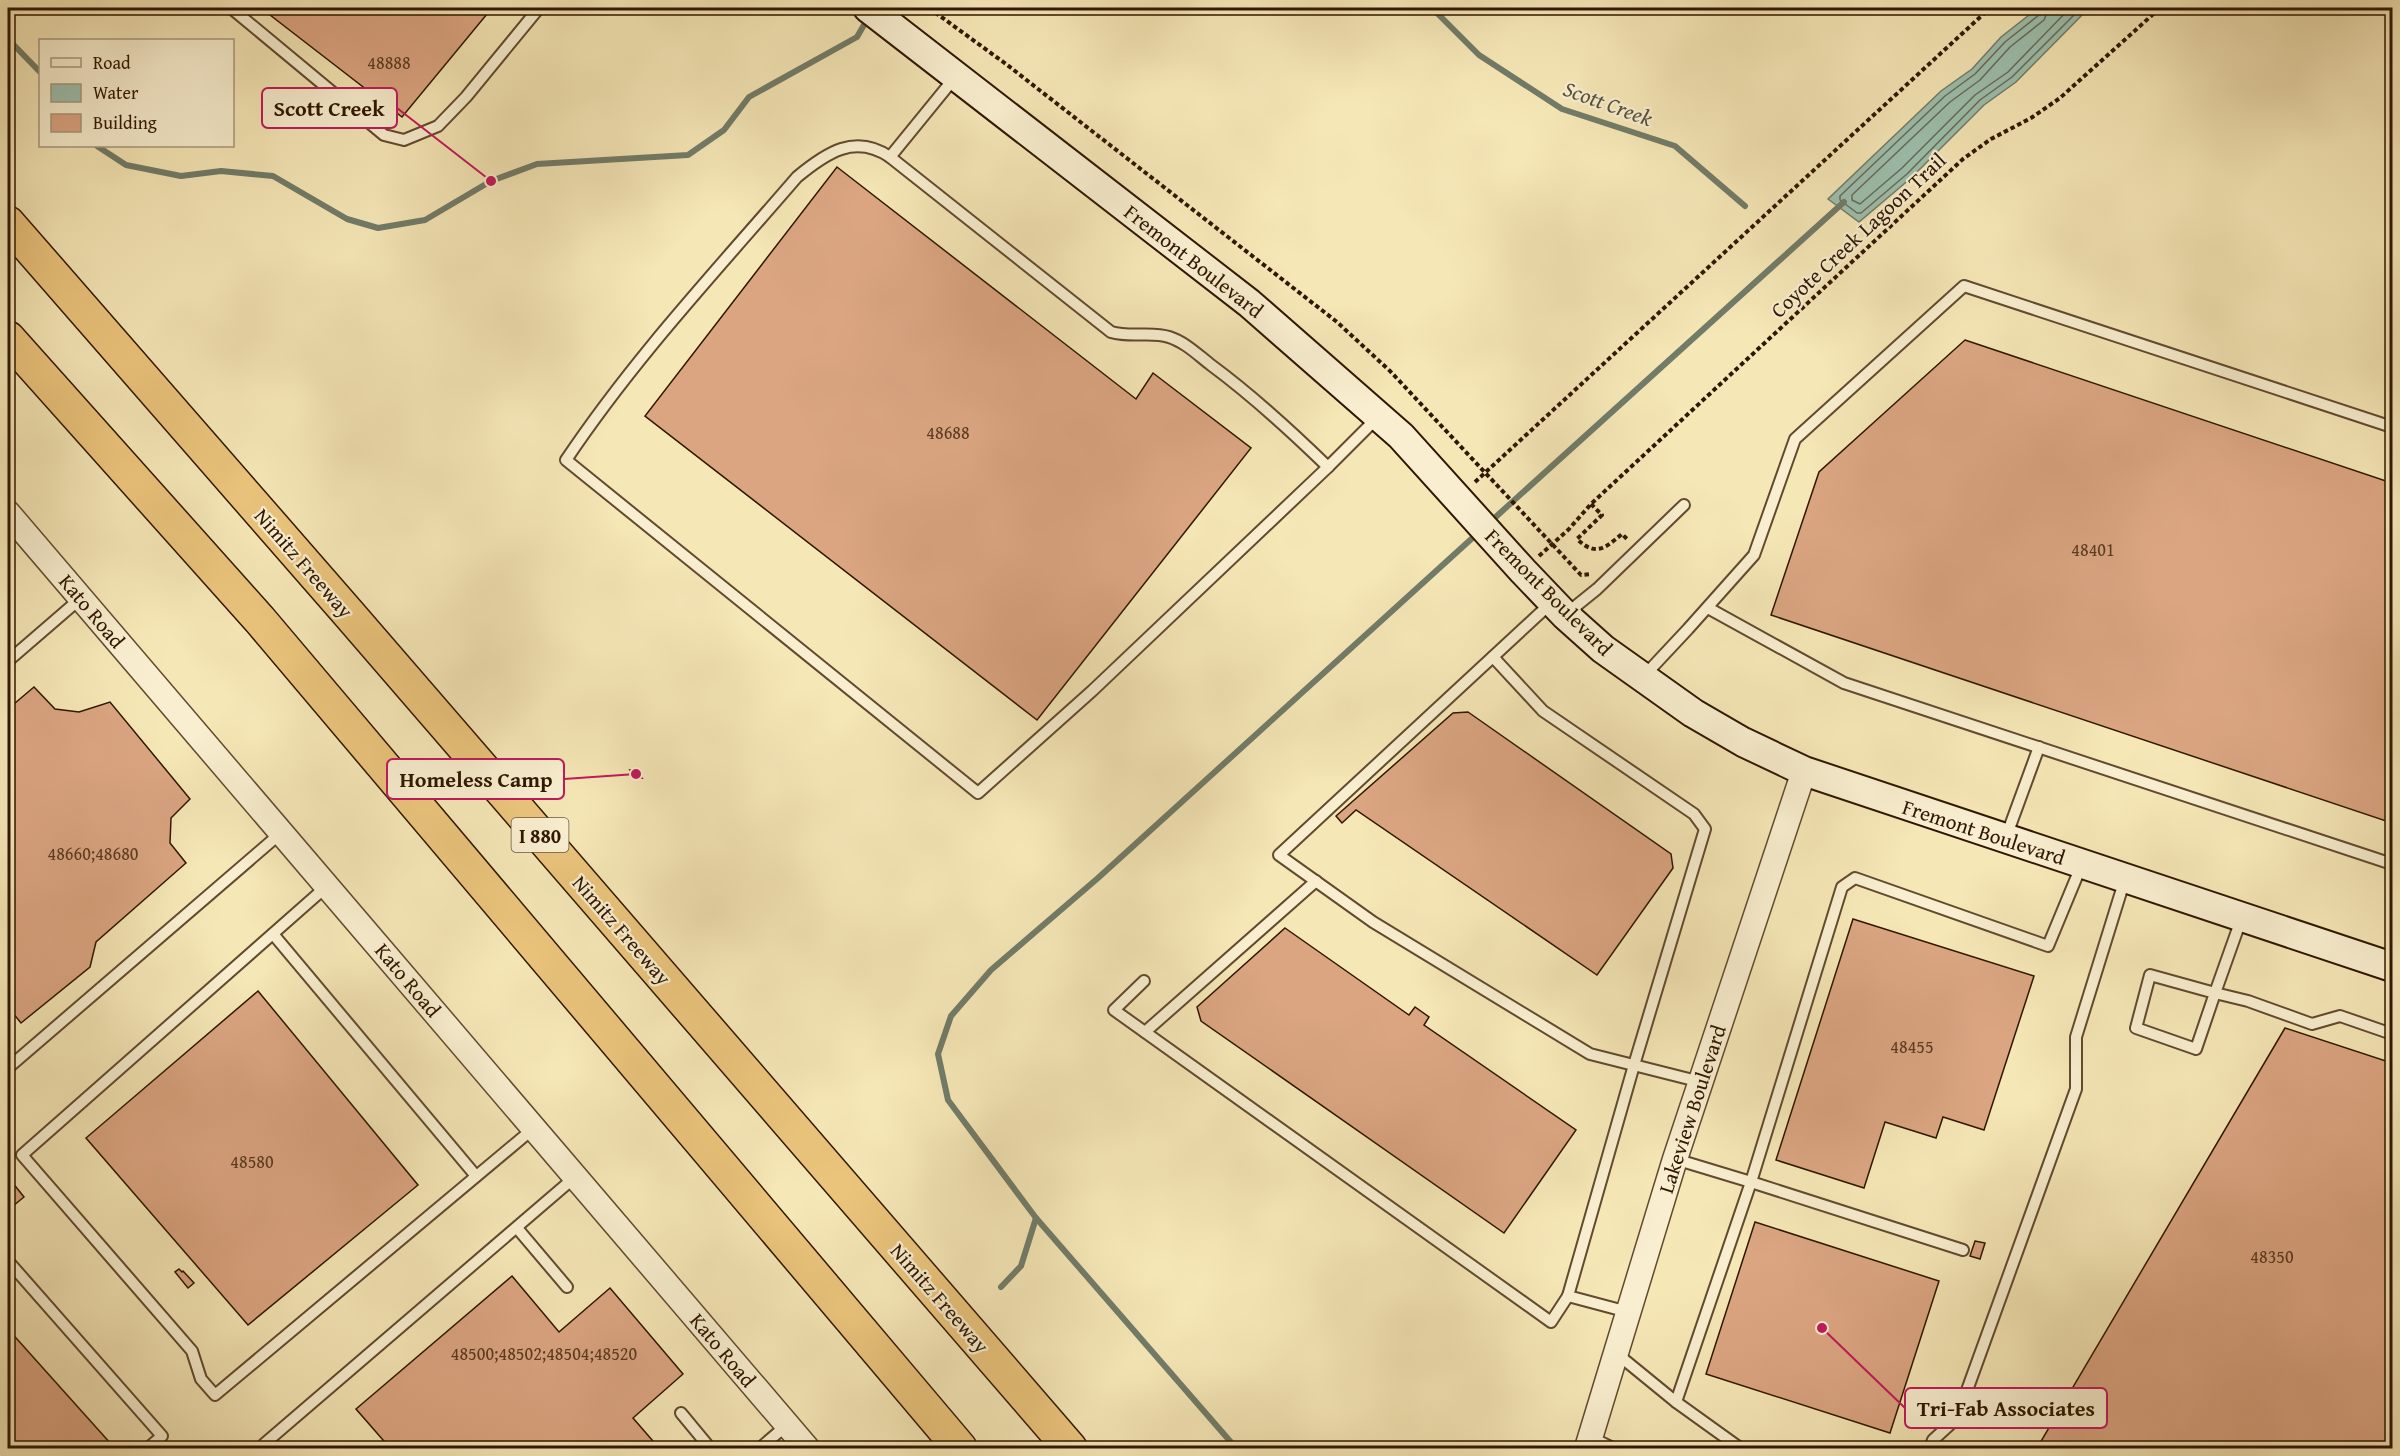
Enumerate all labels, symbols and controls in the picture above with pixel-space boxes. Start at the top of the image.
legend [39,39,234,147]
text: Road [93,49,131,76]
house number: 48888 [367,49,411,76]
water label: Scott Creek [1559,72,1658,134]
text: Water [93,79,139,106]
callout: Scott Creek [262,88,397,128]
text: Scott Creek [273,92,385,124]
text: Building [93,109,157,136]
street label: Coyote Creek Lagoon Trail [1763,145,1953,325]
street label: Fremont Boulevard [1118,197,1271,326]
house number: 48688 [926,419,970,446]
street label: Nimitz Freeway [247,501,361,625]
street label: Fremont Boulevard [1478,521,1620,663]
house number: 48401 [2071,536,2115,563]
street label: Kato Road [52,567,133,656]
callout: Homeless Camp [387,759,564,799]
text: Homeless Camp [399,763,553,795]
street label: Fremont Boulevard [1899,791,2070,873]
road number: I 880 [512,818,568,852]
house number: 48660;48680 [47,840,139,867]
street label: Nimitz Freeway [565,868,679,992]
street label: Kato Road [368,936,449,1025]
street label: Lakeview Boulevard [1650,1020,1734,1197]
house number: 48455 [1890,1033,1934,1060]
house number: 48580 [230,1148,274,1175]
street label: Nimitz Freeway [883,1236,997,1360]
house number: 48350 [2250,1243,2294,1270]
street label: Kato Road [683,1306,764,1395]
house number: 48500;48502;48504;48520 [451,1340,638,1367]
callout: Tri-Fab Associates [1905,1388,2107,1428]
text: Tri-Fab Associates [1917,1392,2095,1424]

